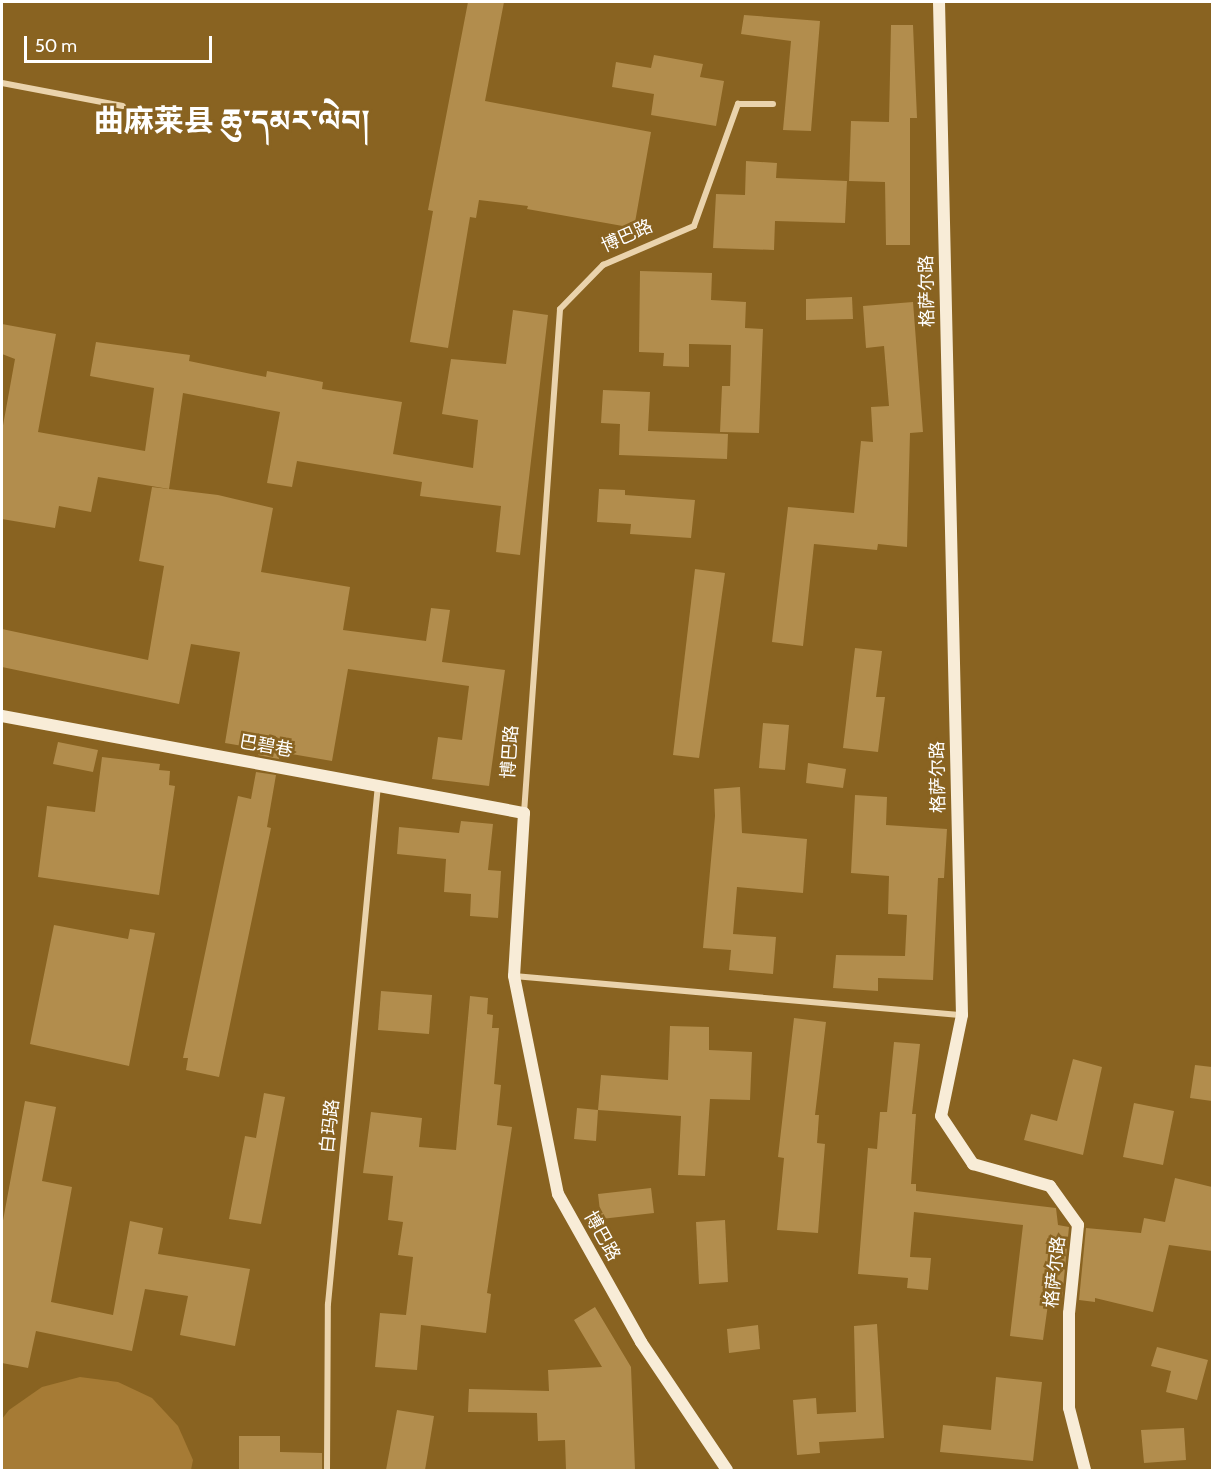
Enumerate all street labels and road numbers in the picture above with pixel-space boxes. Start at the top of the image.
street label: 博巴路 [598,215,656,257]
street label: 格萨尔路 [916,255,938,327]
street label: 博巴路 [497,724,523,780]
street label: 巴碧巷 [238,731,294,761]
street label: 格萨尔路 [927,741,949,813]
street label: 白玛路 [316,1098,344,1154]
street label: 博巴路 [579,1207,625,1265]
street label: 格萨尔路 [1040,1235,1070,1309]

